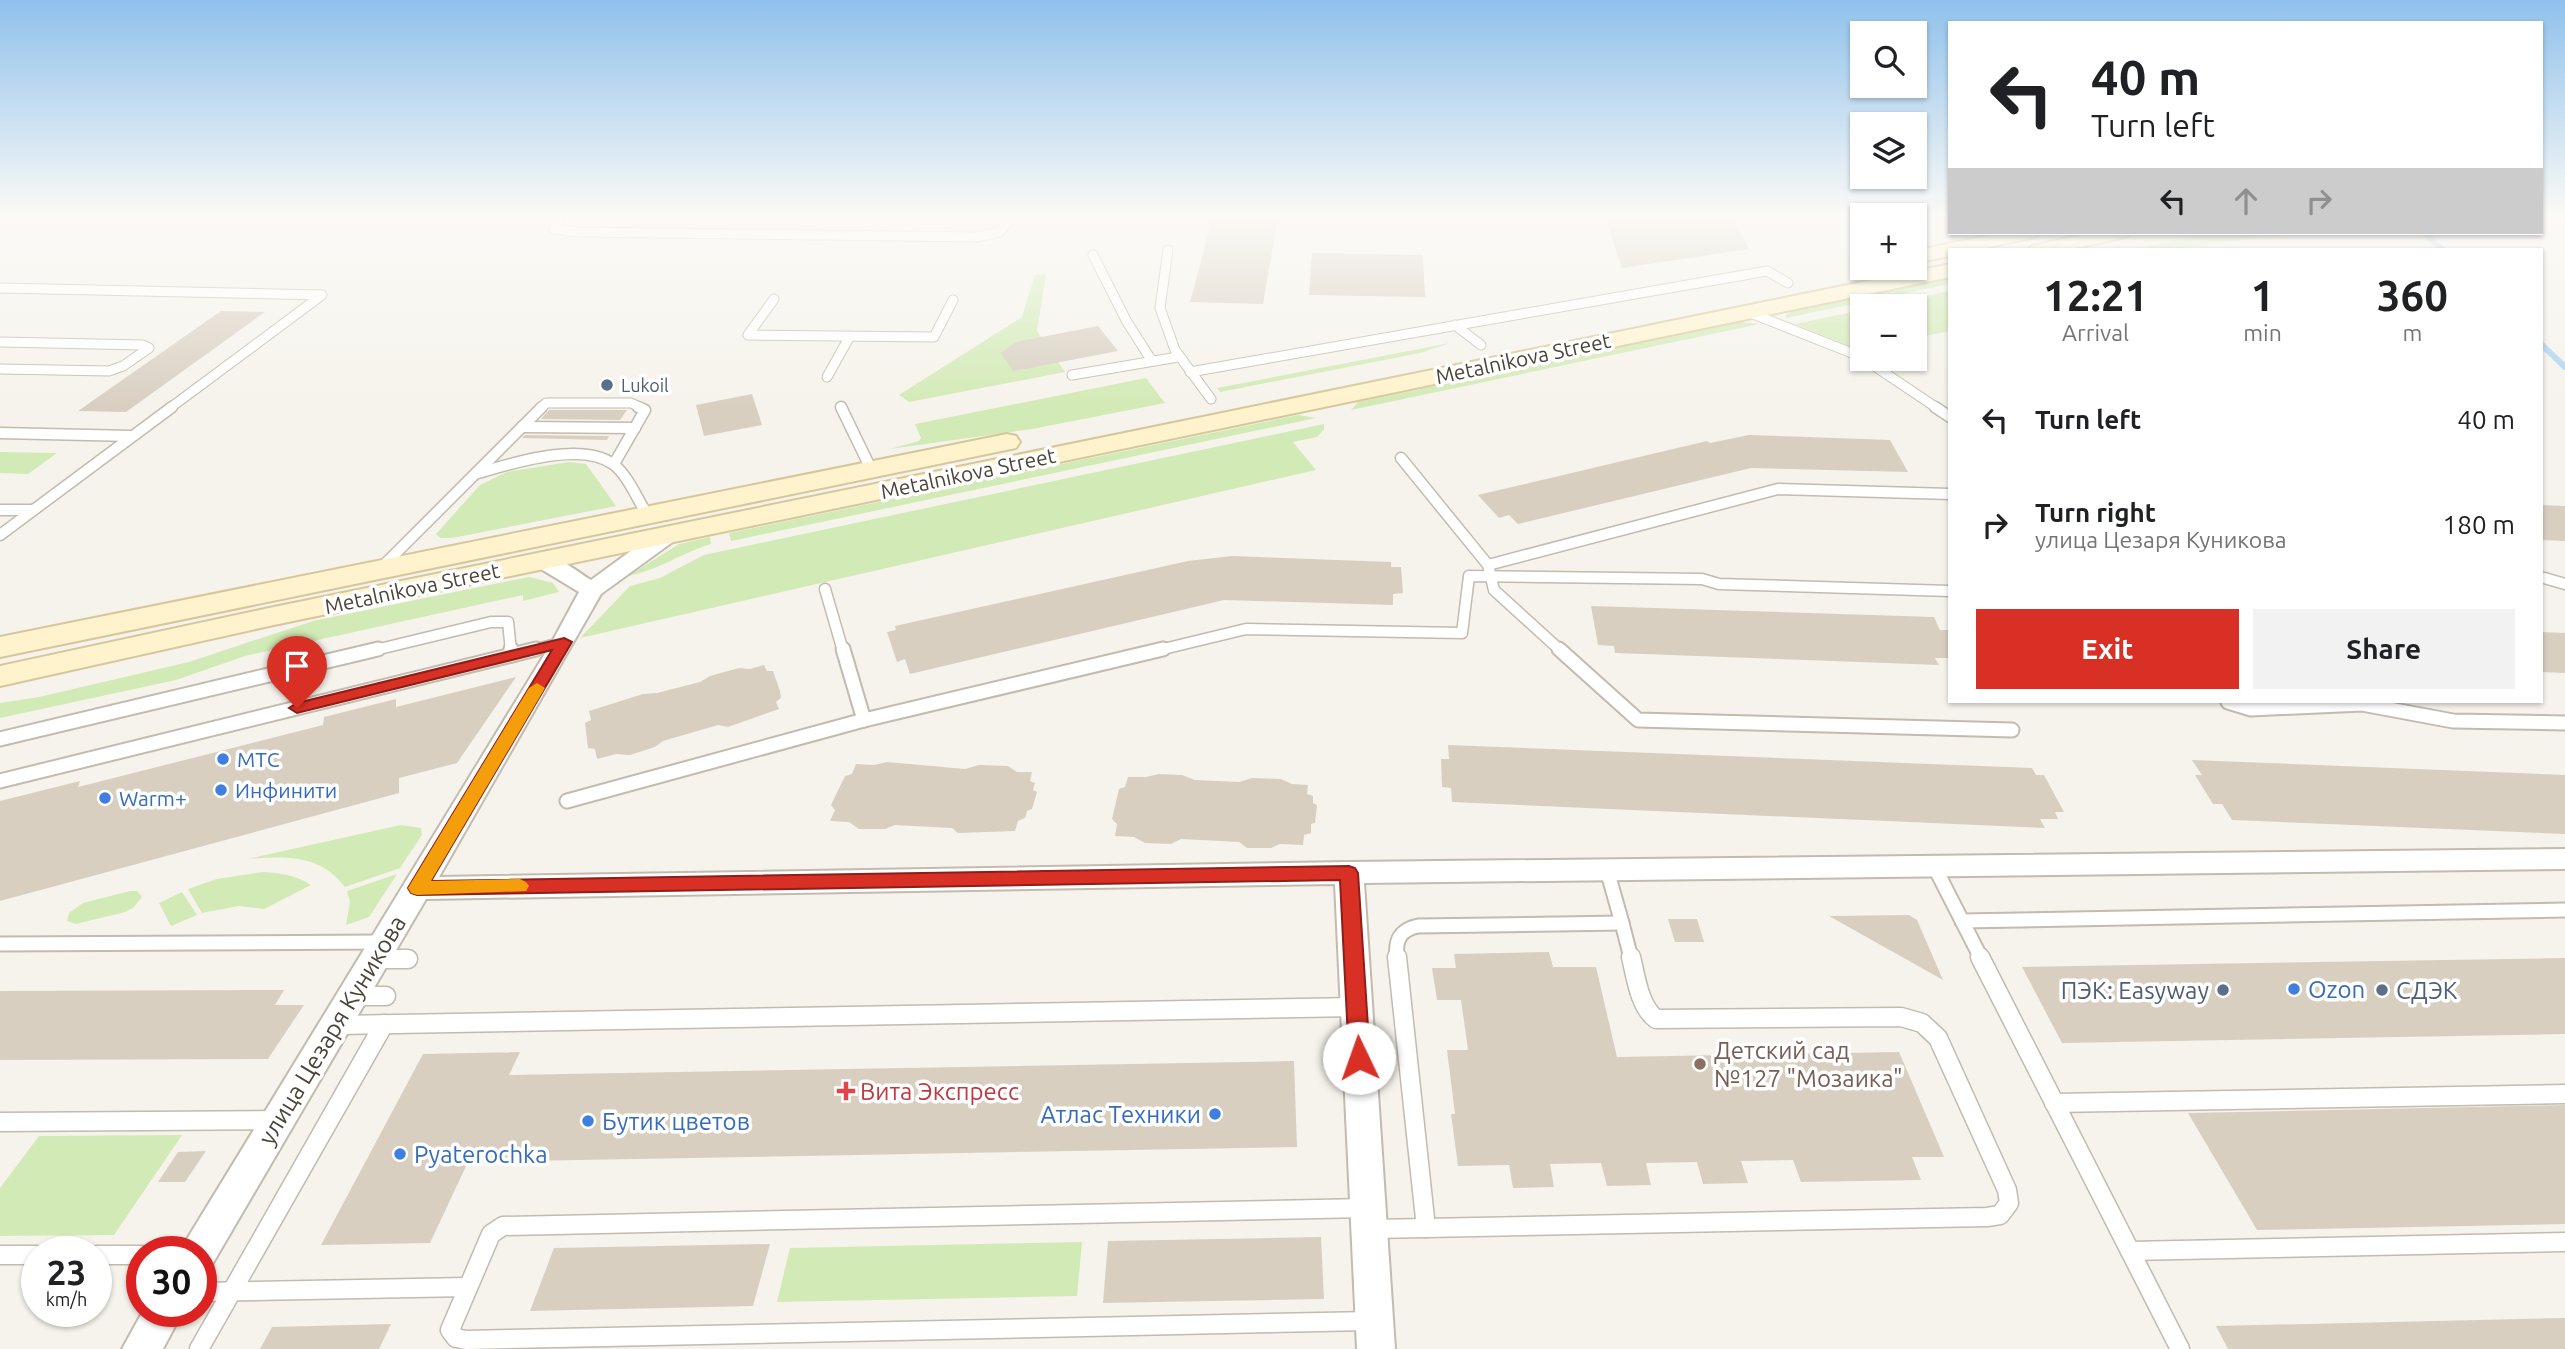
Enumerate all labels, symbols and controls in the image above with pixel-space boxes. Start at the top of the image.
map controls [1850,21,1927,371]
button: search [1850,21,1927,98]
icon: left [1976,49,2067,140]
text: 40 m [2091,49,2200,104]
text: Turn left [2091,107,2215,143]
button: layers [1850,112,1927,189]
icon: left [2154,182,2192,220]
icon: ahead [2227,182,2265,220]
icon: right [2300,182,2338,220]
button: + [1850,203,1927,280]
text: 12:21 [2043,272,2148,319]
text: 1 [2251,272,2274,319]
text: 360 [2377,272,2448,319]
button: − [1850,294,1927,371]
text: Arrival [2062,320,2129,345]
text: min [2243,320,2282,345]
text: m [2402,320,2422,345]
street label: Metalnikova Street [1433,328,1613,388]
place label: Lukoil [621,375,669,395]
marker: Lukoil [599,377,615,393]
icon: left [1976,401,2014,439]
text: Turn left [2035,405,2141,434]
text: 40 m [2457,405,2515,434]
street label: Metalnikova Street [878,443,1058,503]
text: Turn right [2035,498,2156,527]
icon: right [1976,506,2014,544]
text: 180 m [2443,510,2515,539]
text: улица Цезаря Куникова [2035,527,2287,552]
street label: Metalnikova Street [322,558,502,618]
button: Exit [1976,609,2239,689]
button: Share [2253,609,2515,689]
pin [267,636,327,708]
icon: arrive [278,647,316,685]
place label: МТС [237,747,280,771]
marker: МТС [215,751,231,767]
place label: Инфинити [235,778,337,802]
marker: Инфинити [213,782,229,798]
place label: Warm+ [119,786,187,810]
marker: Warm+ [97,790,113,806]
street label: улица Цезаря Куникова [253,910,411,1150]
place label: Ozon [2308,976,2365,1003]
place label: ПЭК: Easyway [2061,977,2209,1004]
place label: СДЭК [2396,977,2458,1004]
marker: Ozon [2286,981,2302,997]
marker: ПЭК: Easyway [2215,982,2231,998]
marker: СДЭК [2374,982,2390,998]
position arrow [1322,1021,1396,1095]
place label: Детский сад №127 "Мозаика" [1714,1037,1903,1092]
marker: Детский сад №127 "Мозаика" [1692,1056,1708,1072]
place label: Вита Экспресс [860,1078,1019,1105]
marker: Вита Экспресс [838,1083,854,1099]
place label: Атлас Техники [1041,1101,1201,1128]
marker: Атлас Техники [1207,1106,1223,1122]
place label: Бутик цветов [602,1108,750,1135]
marker: Бутик цветов [580,1113,596,1129]
place label: Pyaterochka [414,1141,548,1168]
marker: Pyaterochka [392,1146,408,1162]
speed limit sign: 30 [126,1236,217,1327]
text: 23 [47,1252,86,1292]
text: km/h [46,1289,87,1309]

